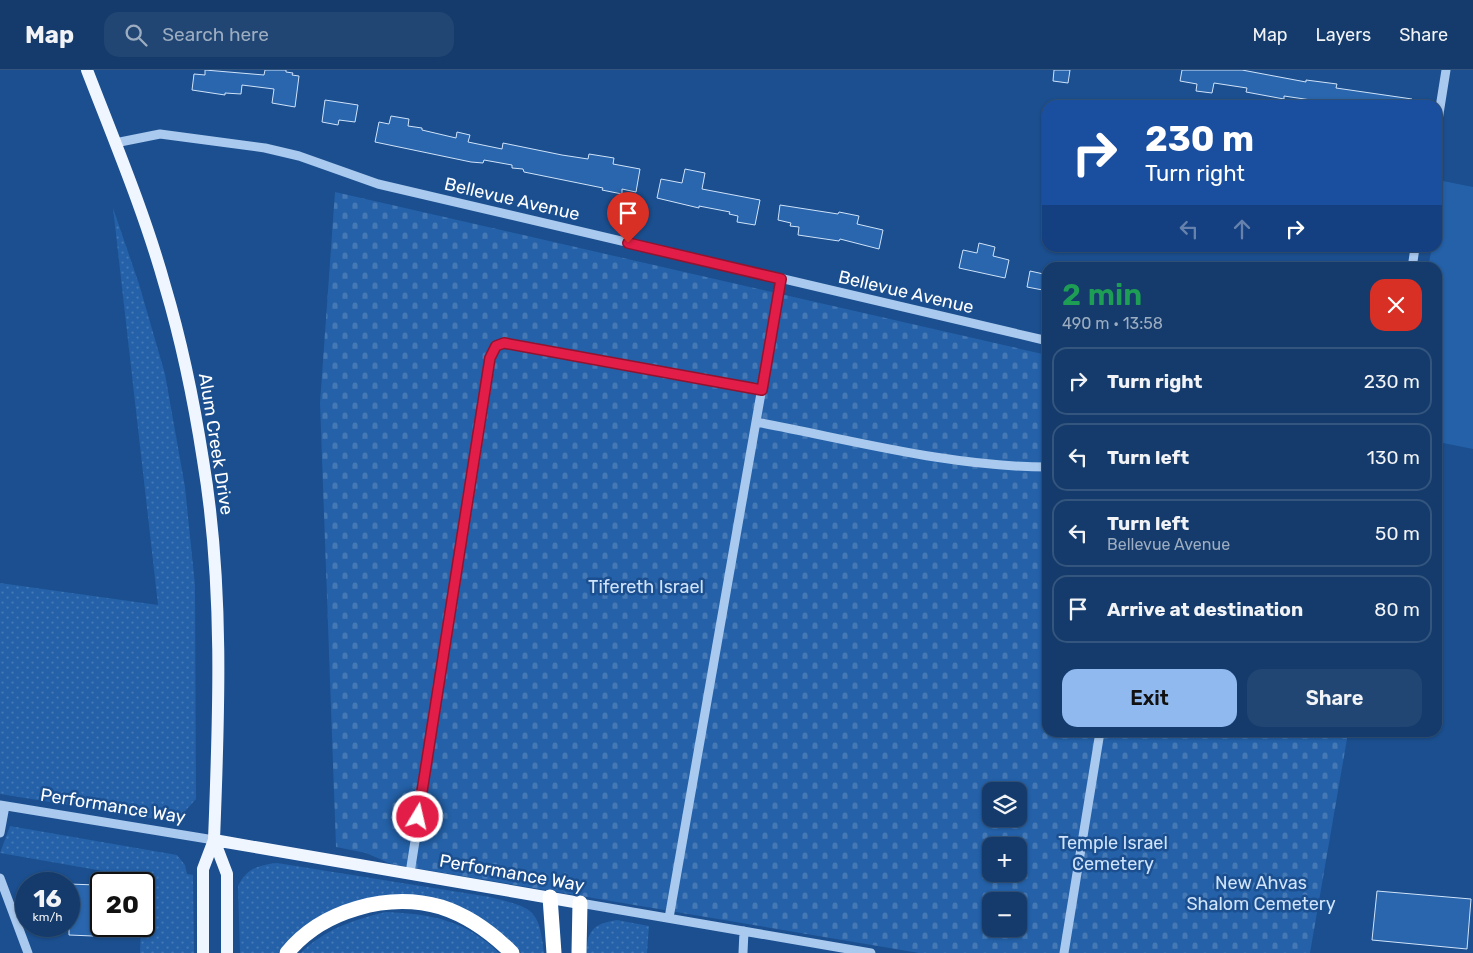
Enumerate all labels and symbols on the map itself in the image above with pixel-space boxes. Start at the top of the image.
street label: Bellevue Avenue [442,173,582,225]
pin [607,192,649,243]
street label: Bellevue Avenue [836,266,976,318]
street label: Alum Creek Drive [194,371,238,517]
park label: Tifereth Israel [588,576,704,598]
street label: Performance Way [39,784,187,828]
position arrow [391,790,443,842]
park label: Temple Israel Cemetery [1058,832,1168,875]
street label: Performance Way [438,849,586,897]
speed limit sign: 20 [90,872,155,937]
park label: New Ahvas Shalom Cemetery [1186,872,1336,915]

